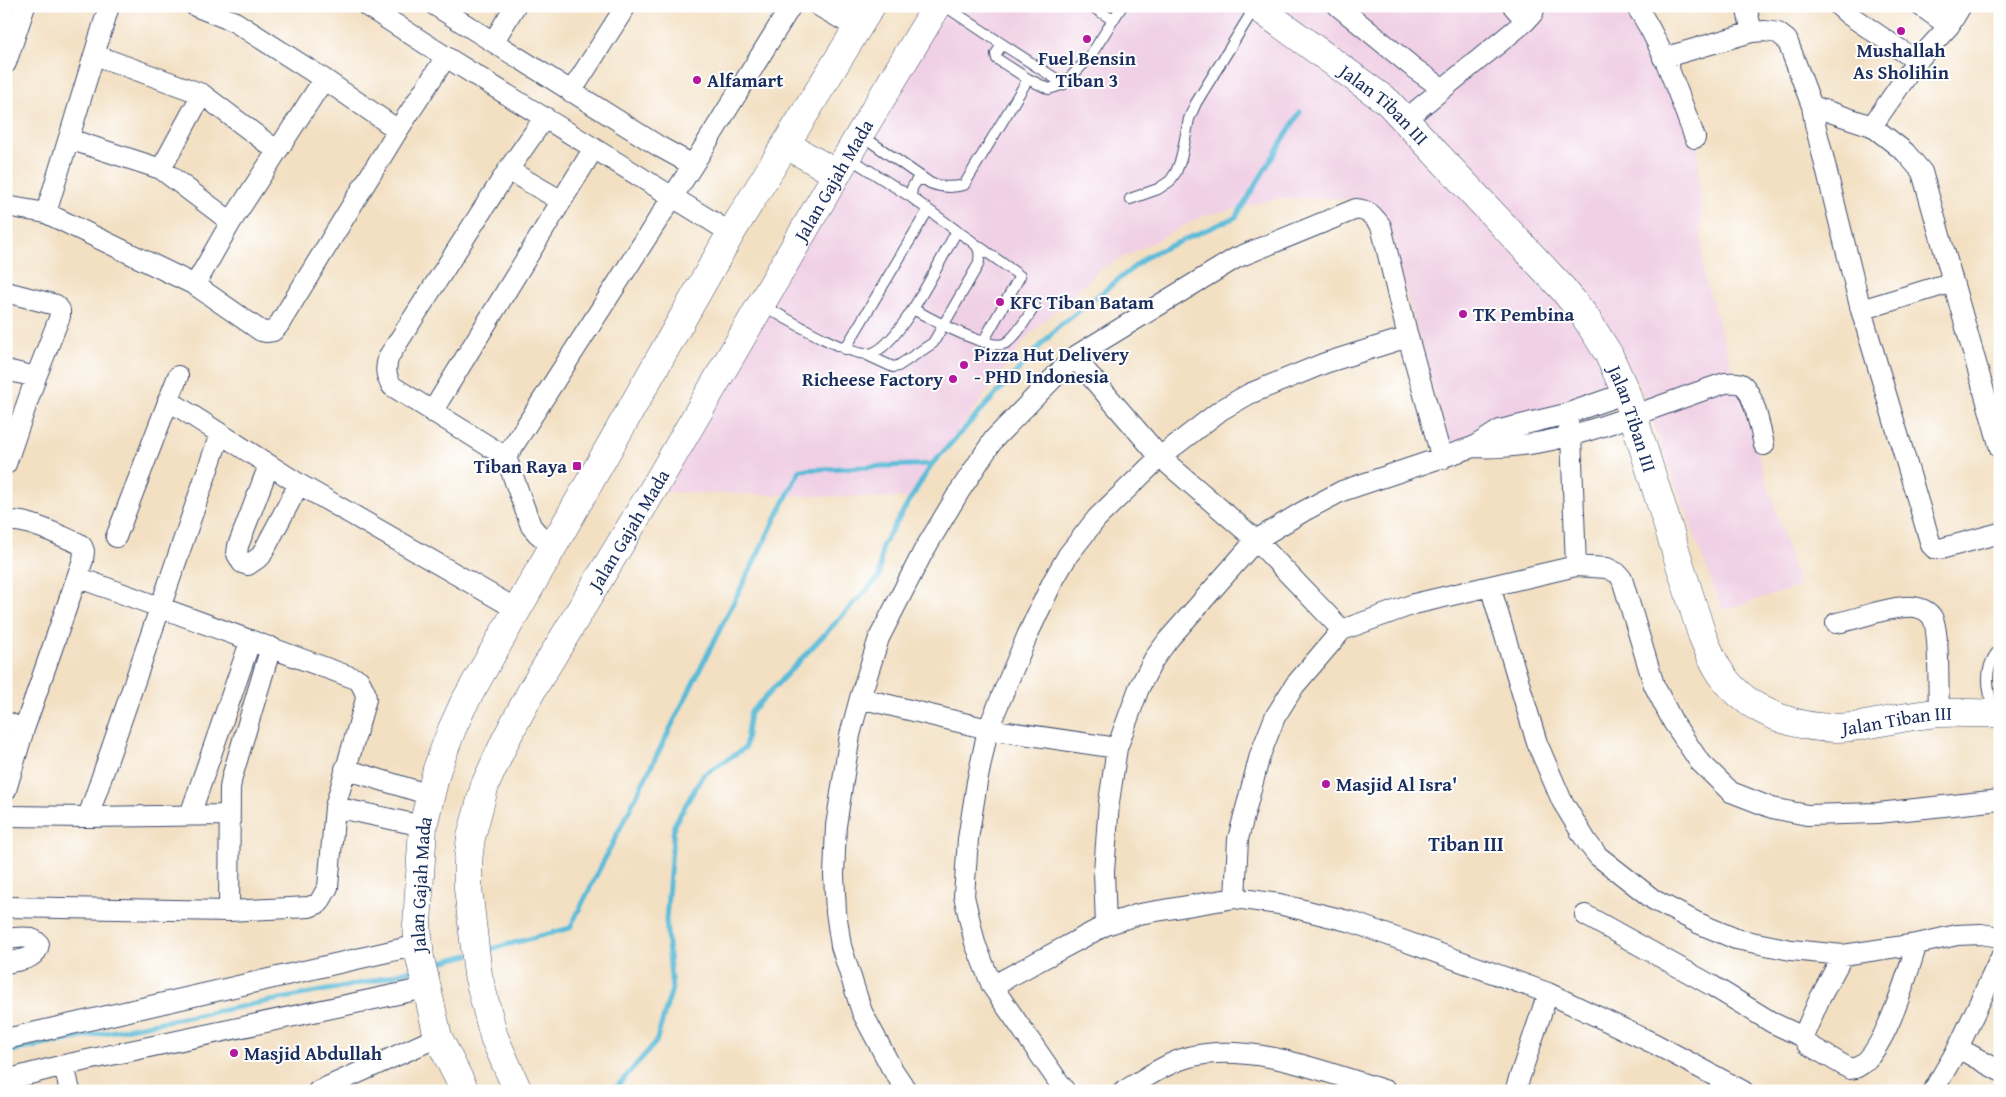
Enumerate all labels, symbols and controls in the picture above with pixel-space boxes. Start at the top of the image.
marker: Mushallah As Sholihin [1895,25,1907,37]
marker: Fuel Bensin Tiban 3 [1081,33,1093,45]
place label: Mushallah As Sholihin [1853,36,1950,86]
place label: Fuel Bensin Tiban 3 [1038,44,1137,94]
street label: Jalan Tiban III [1332,56,1436,151]
place label: Alfamart [707,66,784,94]
marker: Alfamart [691,74,703,86]
street label: Jalan Gajah Mada [786,114,880,248]
place label: KFC Tiban Batam [1010,288,1155,316]
marker: KFC Tiban Batam [994,296,1006,308]
place label: TK Pembina [1473,300,1575,328]
marker: TK Pembina [1457,308,1469,320]
place label: Pizza Hut Delivery - PHD Indonesia [974,340,1129,390]
marker: Pizza Hut Delivery - PHD Indonesia [958,359,970,371]
street label: Jalan Tiban III [1600,359,1664,476]
place label: Richeese Factory [802,365,943,393]
marker: Richeese Factory [947,373,959,385]
place label: Tiban Raya [474,452,567,480]
marker: Tiban Raya [571,460,583,472]
street label: Jalan Gajah Mada [580,464,676,597]
street label: Jalan Tiban III [1839,699,1952,742]
place label: Masjid Al Isra' [1336,770,1457,798]
marker: Masjid Al Isra' [1320,778,1332,790]
street label: Jalan Gajah Mada [403,813,439,956]
district label: Tiban III [1428,829,1504,858]
place label: Masjid Abdullah [244,1039,383,1067]
marker: Masjid Abdullah [228,1047,240,1059]

